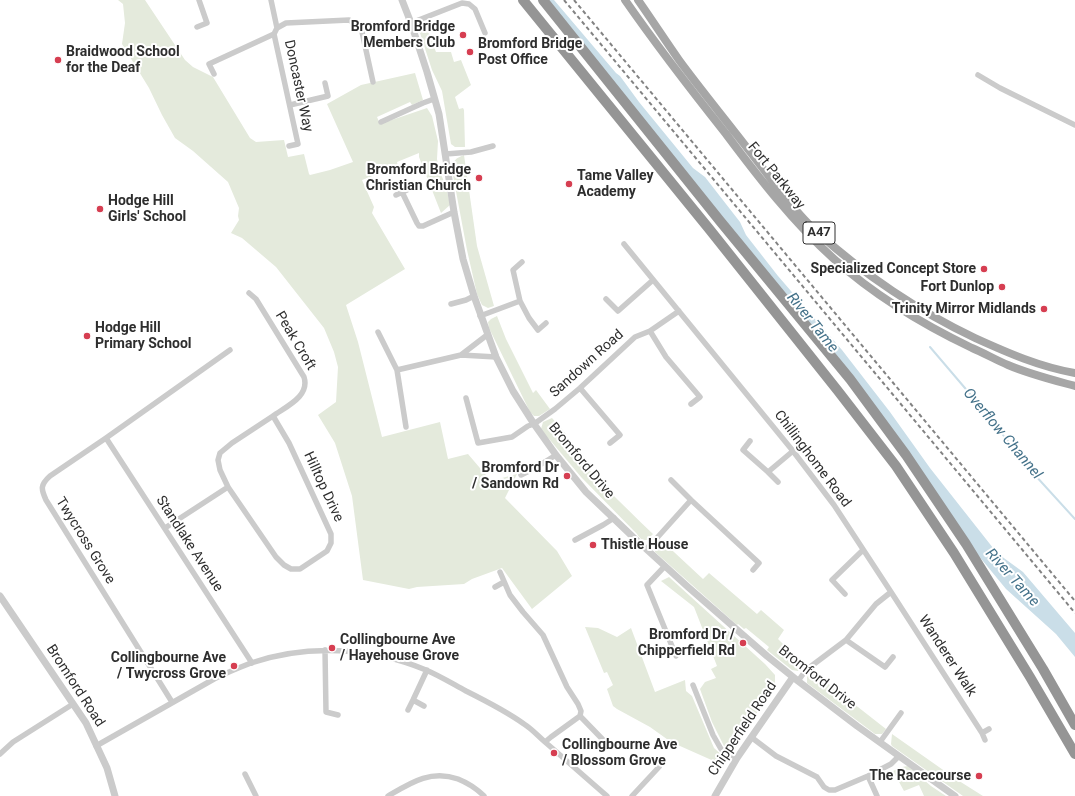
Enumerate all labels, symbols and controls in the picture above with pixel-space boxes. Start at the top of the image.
place label: Bromford Bridge Members Club [351,19,455,52]
marker: Bromford Bridge Members Club [458,30,468,40]
place label: Bromford Bridge Post Office [478,36,582,68]
street label: Doncaster Way [280,38,316,134]
place label: Braidwood School for the Deaf [66,44,180,76]
marker: Bromford Bridge Post Office [465,47,475,57]
marker: Braidwood School for the Deaf [53,55,63,65]
street label: Fort Parkway [744,139,808,213]
place label: Bromford Bridge Christian Church [366,162,471,194]
place label: Tame Valley Academy [577,168,654,200]
marker: Bromford Bridge Christian Church [474,173,484,183]
marker: Tame Valley Academy [564,179,574,189]
place label: Hodge Hill Girls' School [108,193,186,226]
marker: Hodge Hill Girls' School [95,204,105,214]
road number: A47 [803,222,835,244]
place label: Specialized Concept Store [811,261,976,277]
marker: Specialized Concept Store [979,264,989,274]
place label: Fort Dunlop [921,279,994,295]
marker: Fort Dunlop [997,282,1007,292]
water label: River Tame [782,289,842,357]
place label: Trinity Mirror Midlands [892,301,1036,317]
marker: Trinity Mirror Midlands [1039,304,1049,314]
street label: Peak Croft [271,309,319,373]
place label: Hodge Hill Primary School [95,320,192,352]
street label: Sandown Road [547,327,627,401]
marker: Hodge Hill Primary School [82,331,92,341]
water label: Overflow Channel [959,385,1045,483]
street label: Chillinghome Road [770,407,854,511]
street label: Bromford Drive [544,420,618,502]
street label: Hilltop Drive [299,449,347,525]
place label: Bromford Dr / Sandown Rd [472,460,559,492]
marker: Bromford Dr / Sandown Rd [562,471,572,481]
street label: Standlake Avenue [152,493,226,595]
street label: Twycross Grove [52,495,118,587]
place label: Thistle House [601,537,688,553]
marker: Thistle House [588,540,598,550]
water label: River Tame [981,545,1043,611]
street label: Wanderer Walk [915,612,979,700]
place label: Bromford Dr / Chipperfield Rd [638,627,735,660]
place label: Collingbourne Ave / Hayehouse Grove [340,632,459,664]
marker: Bromford Dr / Chipperfield Rd [738,638,748,648]
street label: Bromford Road [42,642,108,730]
street label: Bromford Drive [775,642,859,714]
marker: Collingbourne Ave / Hayehouse Grove [327,643,337,653]
place label: Collingbourne Ave / Twycross Grove [111,650,226,682]
marker: Collingbourne Ave / Twycross Grove [229,661,239,671]
street label: Chipperfield Road [705,679,781,779]
place label: Collingbourne Ave / Blossom Grove [562,737,677,770]
marker: Collingbourne Ave / Blossom Grove [549,748,559,758]
place label: The Racecourse [869,768,971,784]
marker: The Racecourse [974,771,984,781]

